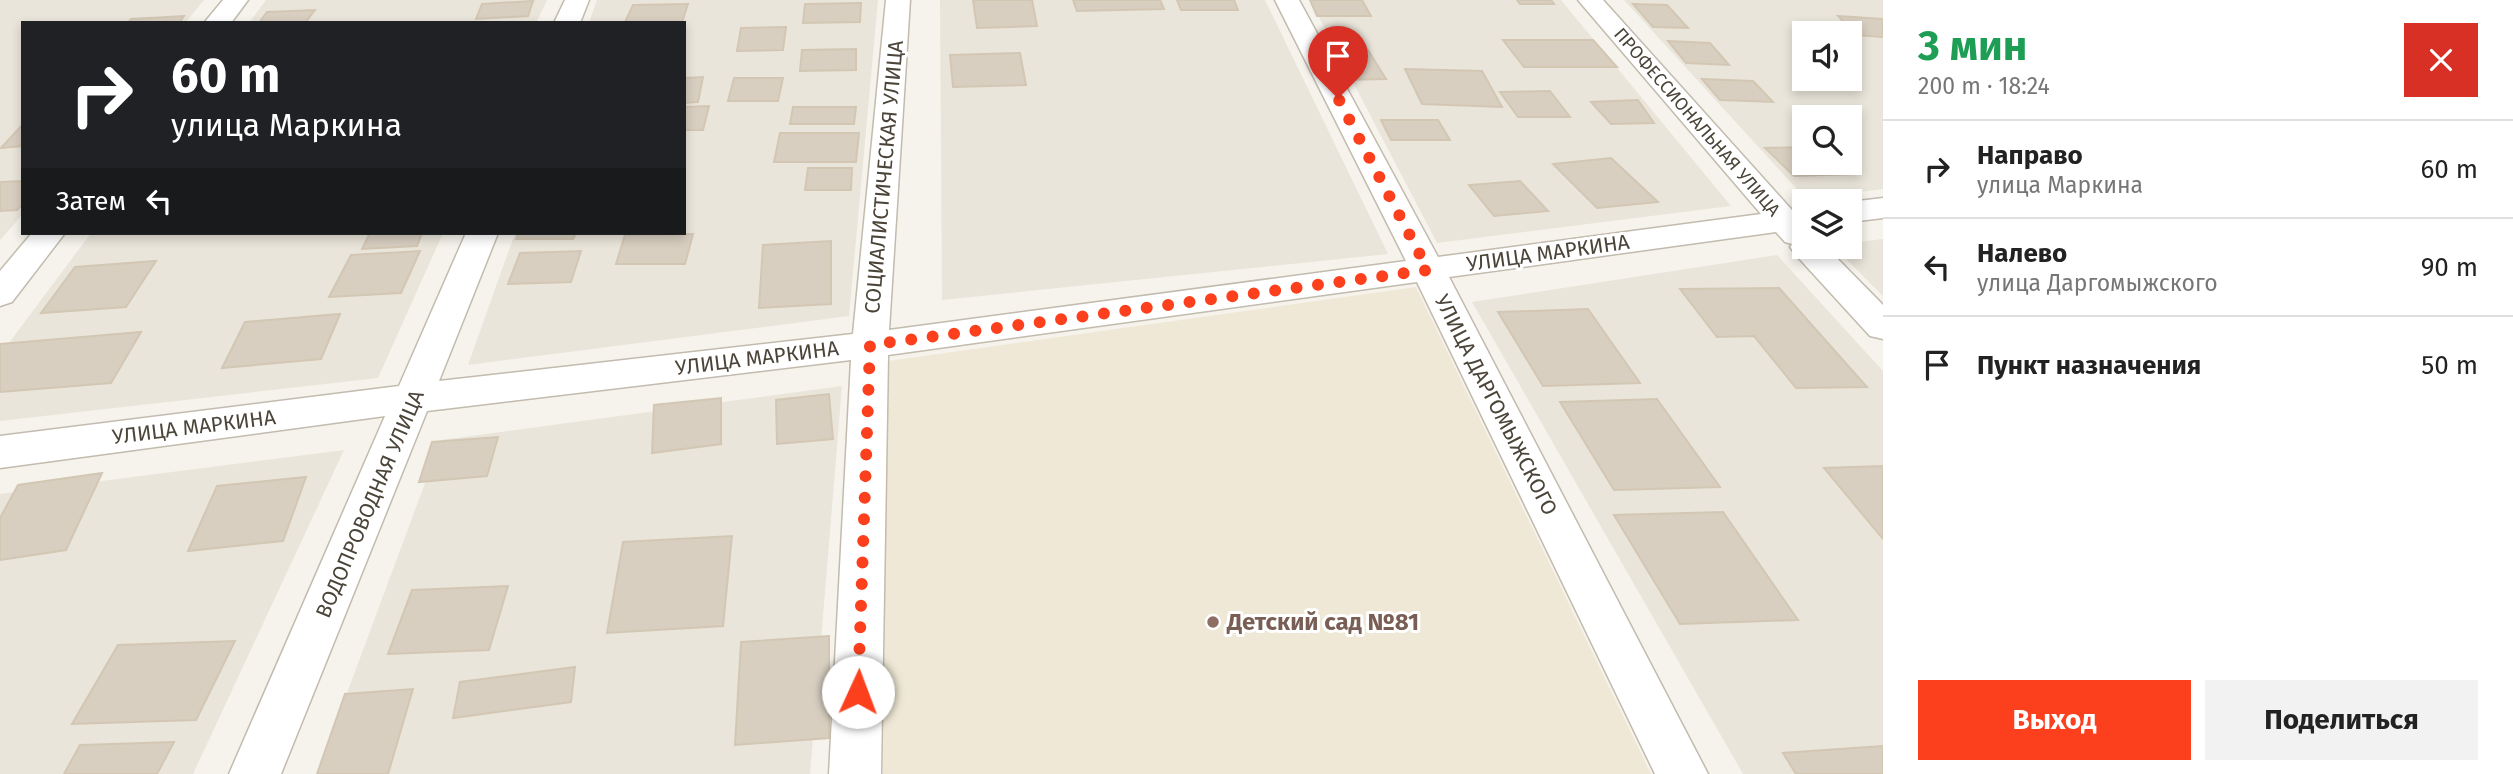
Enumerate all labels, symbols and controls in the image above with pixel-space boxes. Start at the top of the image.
map controls [1792,21,1862,259]
button: sound [1792,21,1862,91]
text: 3 мин [1918,21,2027,71]
street label: ПРОФЕССИОНАЛЬНАЯ УЛИЦА [1609,23,1785,221]
button: close [2404,23,2478,97]
pin [1308,26,1368,98]
icon: arrive [1319,37,1357,75]
street label: СОЦИАЛИСТИЧЕСКАЯ УЛИЦА [859,39,909,315]
text: 60 m [171,46,280,105]
icon: right [56,49,147,140]
text: 200 m · 18:24 [1918,72,2050,100]
button: search [1792,105,1862,175]
text: улица Маркина [171,106,402,144]
text: Направо [1977,140,2083,171]
icon: right [1918,150,1956,188]
text: 60 m [2420,154,2478,185]
text: улица Маркина [1977,171,2143,199]
icon: left [140,182,178,220]
text: Затем [56,186,126,217]
button: layers [1792,189,1862,259]
street label: УЛИЦА МАРКИНА [1465,229,1631,277]
text: Налево [1977,238,2067,269]
icon: left [1918,248,1956,286]
text: 90 m [2421,252,2478,283]
text: улица Даргомыжского [1977,269,2218,297]
street label: УЛИЦА ДАРГОМЫЖСКОГО [1429,290,1563,520]
street label: УЛИЦА МАРКИНА [674,335,840,381]
icon: arrive [1918,346,1956,384]
text: Пункт назначения [1977,350,2201,381]
text: 50 m [2421,350,2478,381]
street label: ВОДОПРОВОДНАЯ УЛИЦА [310,386,430,622]
street label: УЛИЦА МАРКИНА [111,404,277,450]
place label: Детский сад №81 [1226,608,1419,636]
marker: Детский сад №81 [1205,614,1221,630]
position arrow [821,655,895,729]
button: Выход [1918,680,2191,760]
button: Поделиться [2205,680,2478,760]

